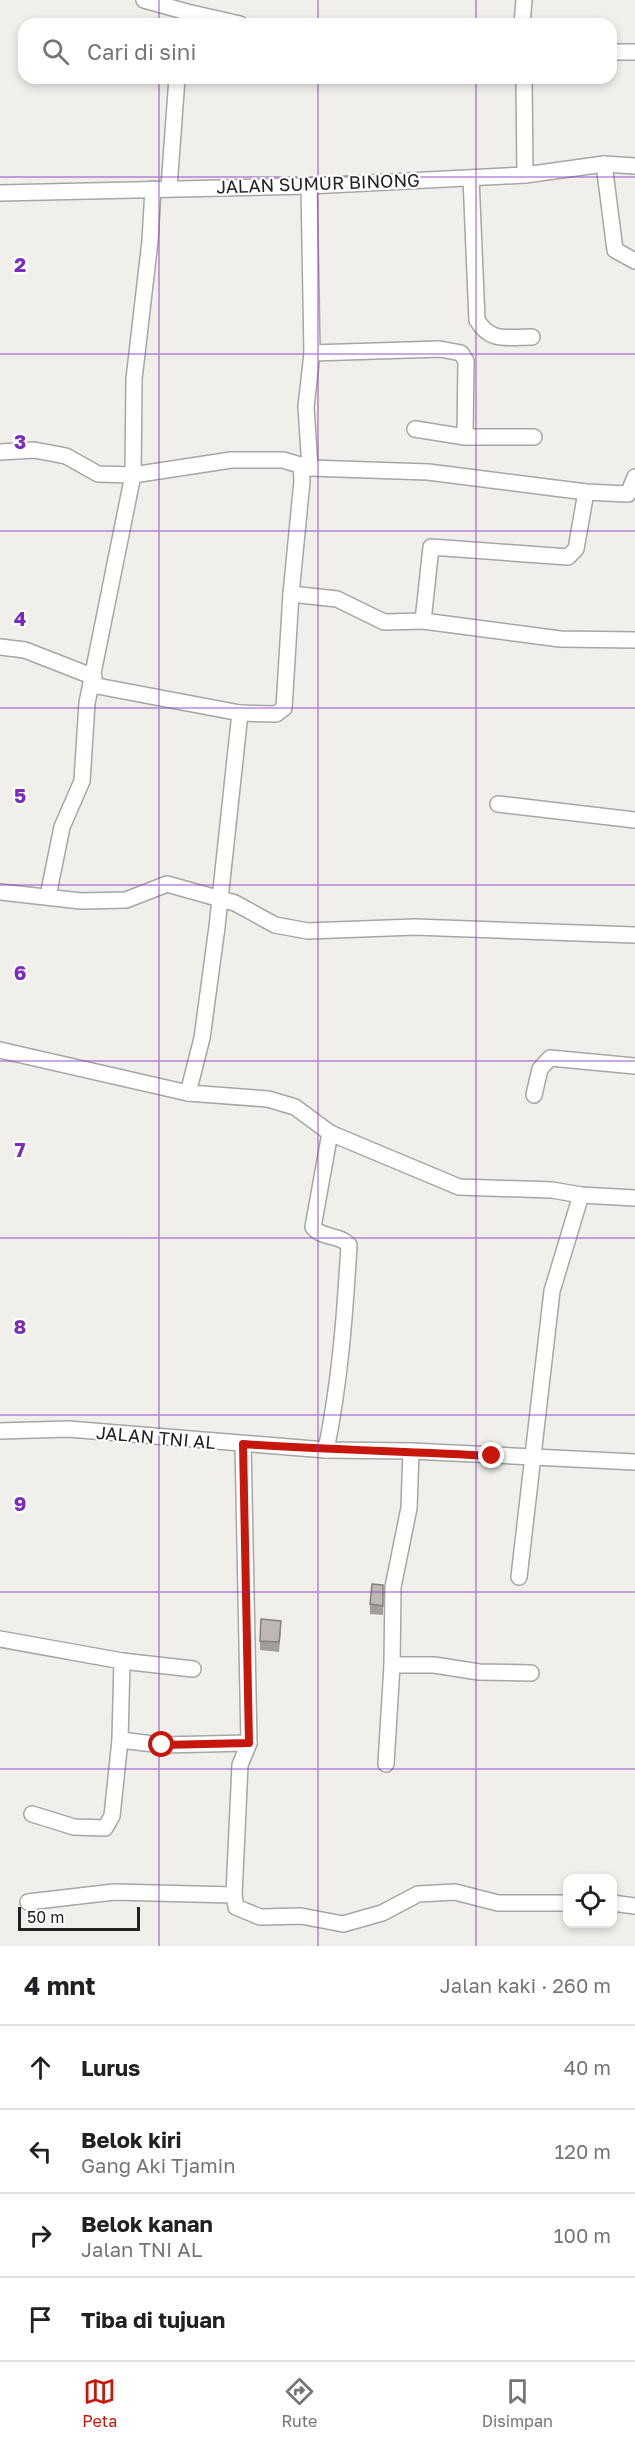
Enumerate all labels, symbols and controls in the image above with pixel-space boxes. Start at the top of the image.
search box [18,18,617,84]
icon: search [39,35,72,68]
text: Cari di sini [87,38,196,65]
street label: JALAN SUMUR BINONG [216,168,420,198]
text: 2 [14,252,26,276]
text: 3 [14,429,26,453]
text: 4 [14,606,26,630]
text: 5 [14,783,26,807]
text: 6 [14,960,26,984]
text: 7 [15,1137,26,1161]
text: 8 [14,1314,26,1338]
street label: JALAN TNI AL [95,1421,217,1453]
route end [478,1442,504,1468]
text: 9 [14,1491,26,1515]
route start [148,1731,174,1757]
map controls [563,1874,617,1928]
button: locate [563,1874,617,1928]
scale bar [18,1904,140,1932]
text: 50 m [27,1907,64,1927]
text: 4 mnt [24,1970,96,2001]
text: Jalan kaki · 260 m [440,1973,611,1997]
icon: ahead [24,2051,57,2084]
text: Lurus [81,2054,140,2081]
text: 40 m [564,2055,611,2079]
text: Belok kiri [81,2126,182,2153]
icon: left [24,2135,57,2168]
text: 120 m [555,2139,611,2163]
text: Gang Aki Tjamin [81,2153,235,2177]
text: Belok kanan [81,2210,213,2237]
icon: right [24,2219,57,2252]
text: 100 m [554,2223,611,2247]
text: Jalan TNI AL [81,2237,202,2261]
icon: arrive [24,2303,57,2336]
text: Tiba di tujuan [81,2306,225,2333]
tab: Peta [82,2375,117,2431]
tab: Rute [281,2375,317,2431]
tab: Disimpan [482,2375,553,2431]

